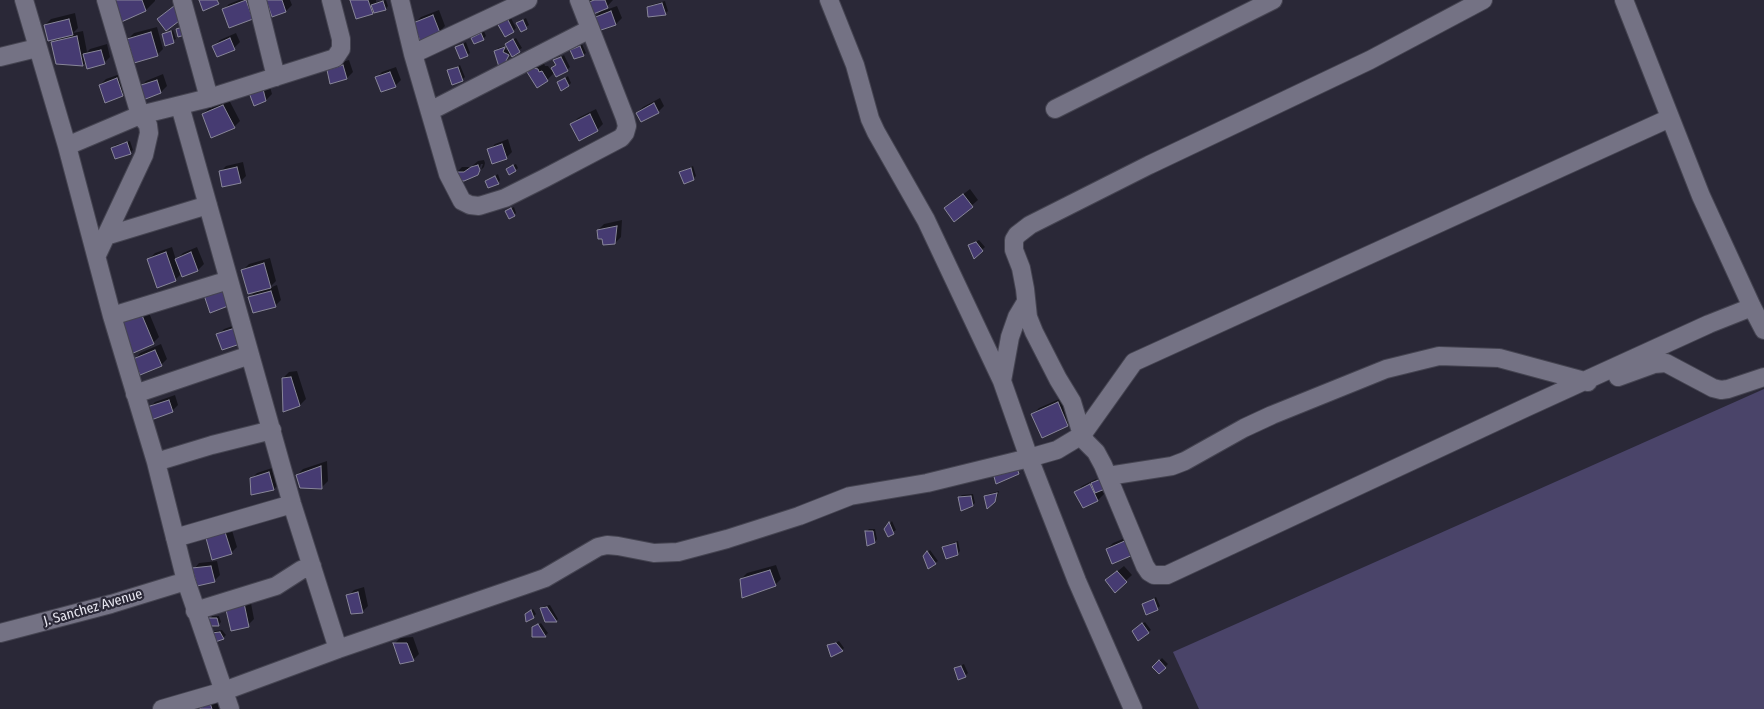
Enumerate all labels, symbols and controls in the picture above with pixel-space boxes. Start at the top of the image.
street label: J. Sanchez Avenue [41,586,145,630]

